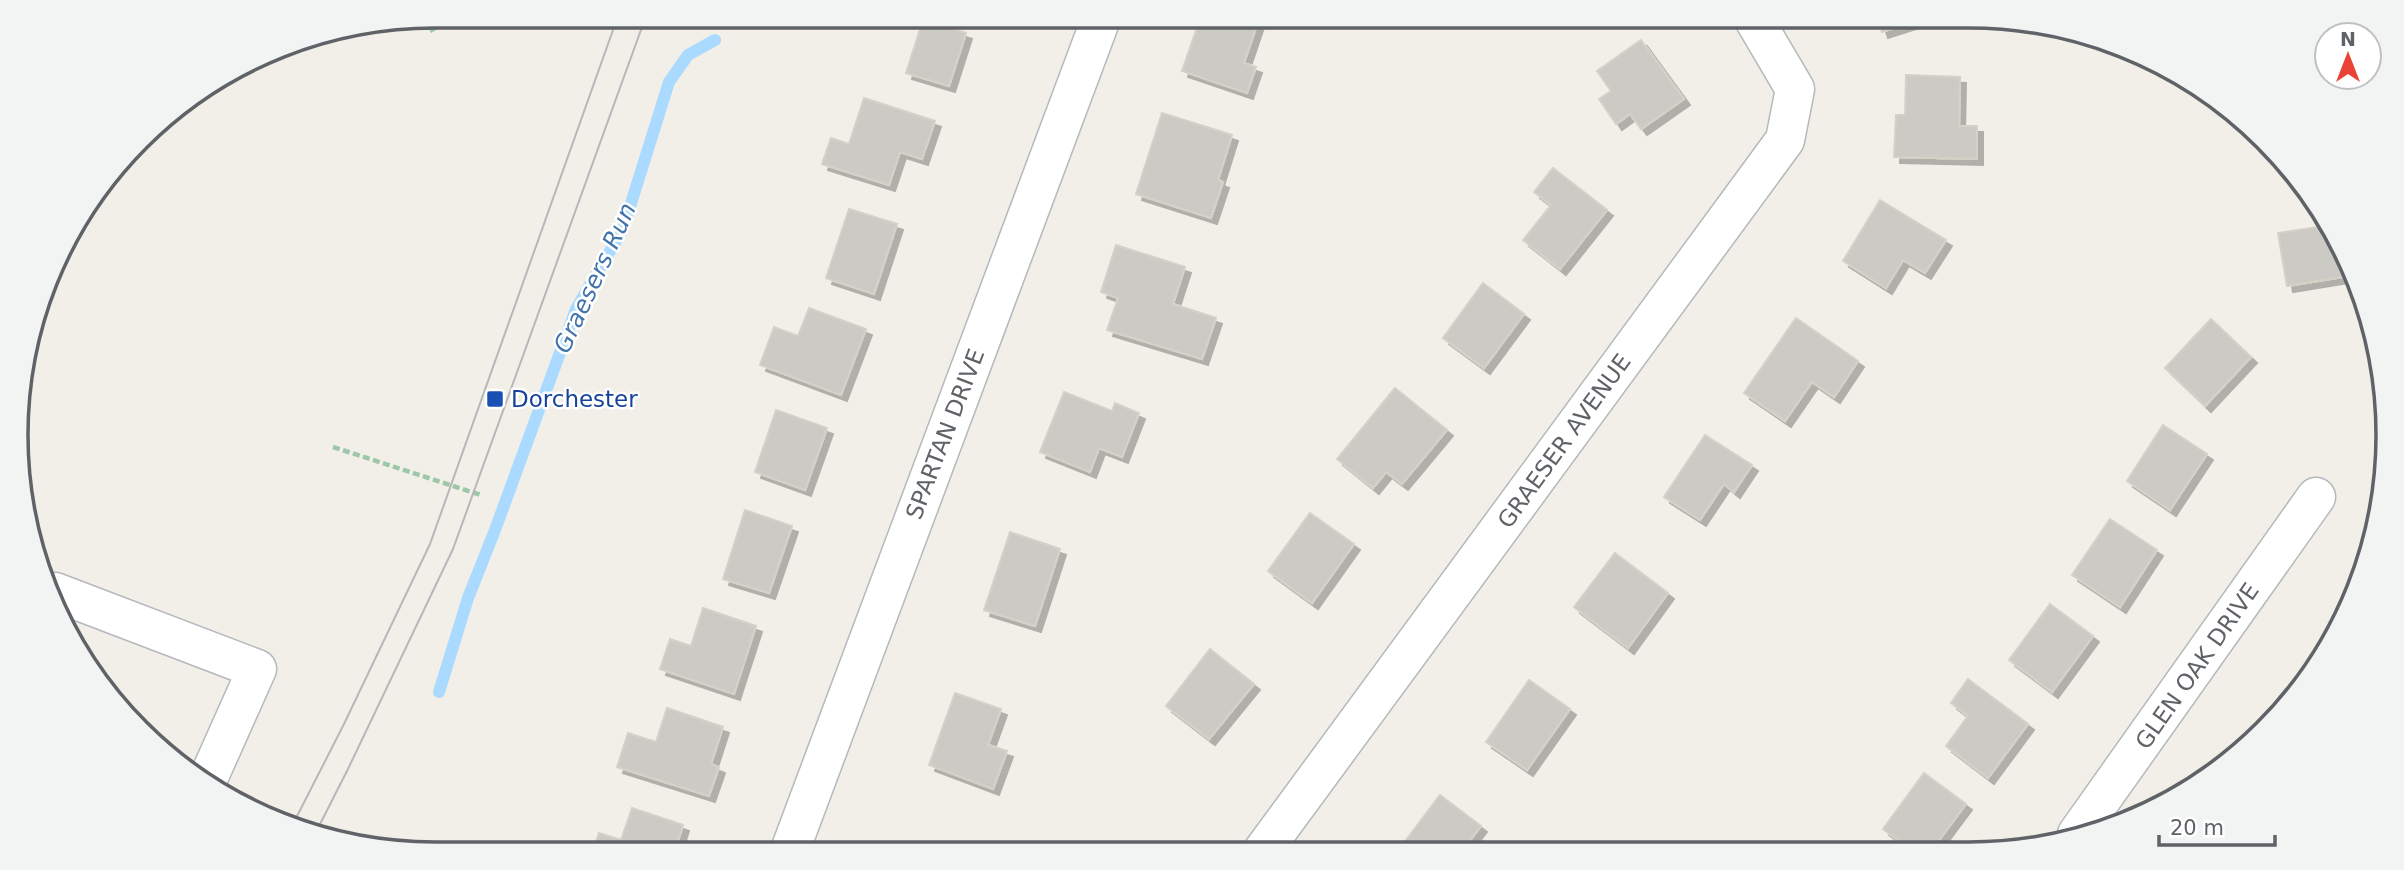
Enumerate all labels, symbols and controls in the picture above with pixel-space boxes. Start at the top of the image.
north arrow [2313,21,2383,91]
text: N [2340,28,2356,50]
water label: Graesers Run [548,199,642,357]
street label: SPARTAN DRIVE [901,345,989,523]
street label: GRAESER AVENUE [1492,349,1636,533]
place label: Dorchester [511,386,638,412]
marker: Dorchester [485,389,505,409]
street label: GLEN OAK DRIVE [2130,578,2264,754]
scale bar [2159,804,2274,848]
text: 20 m [2170,816,2224,840]

